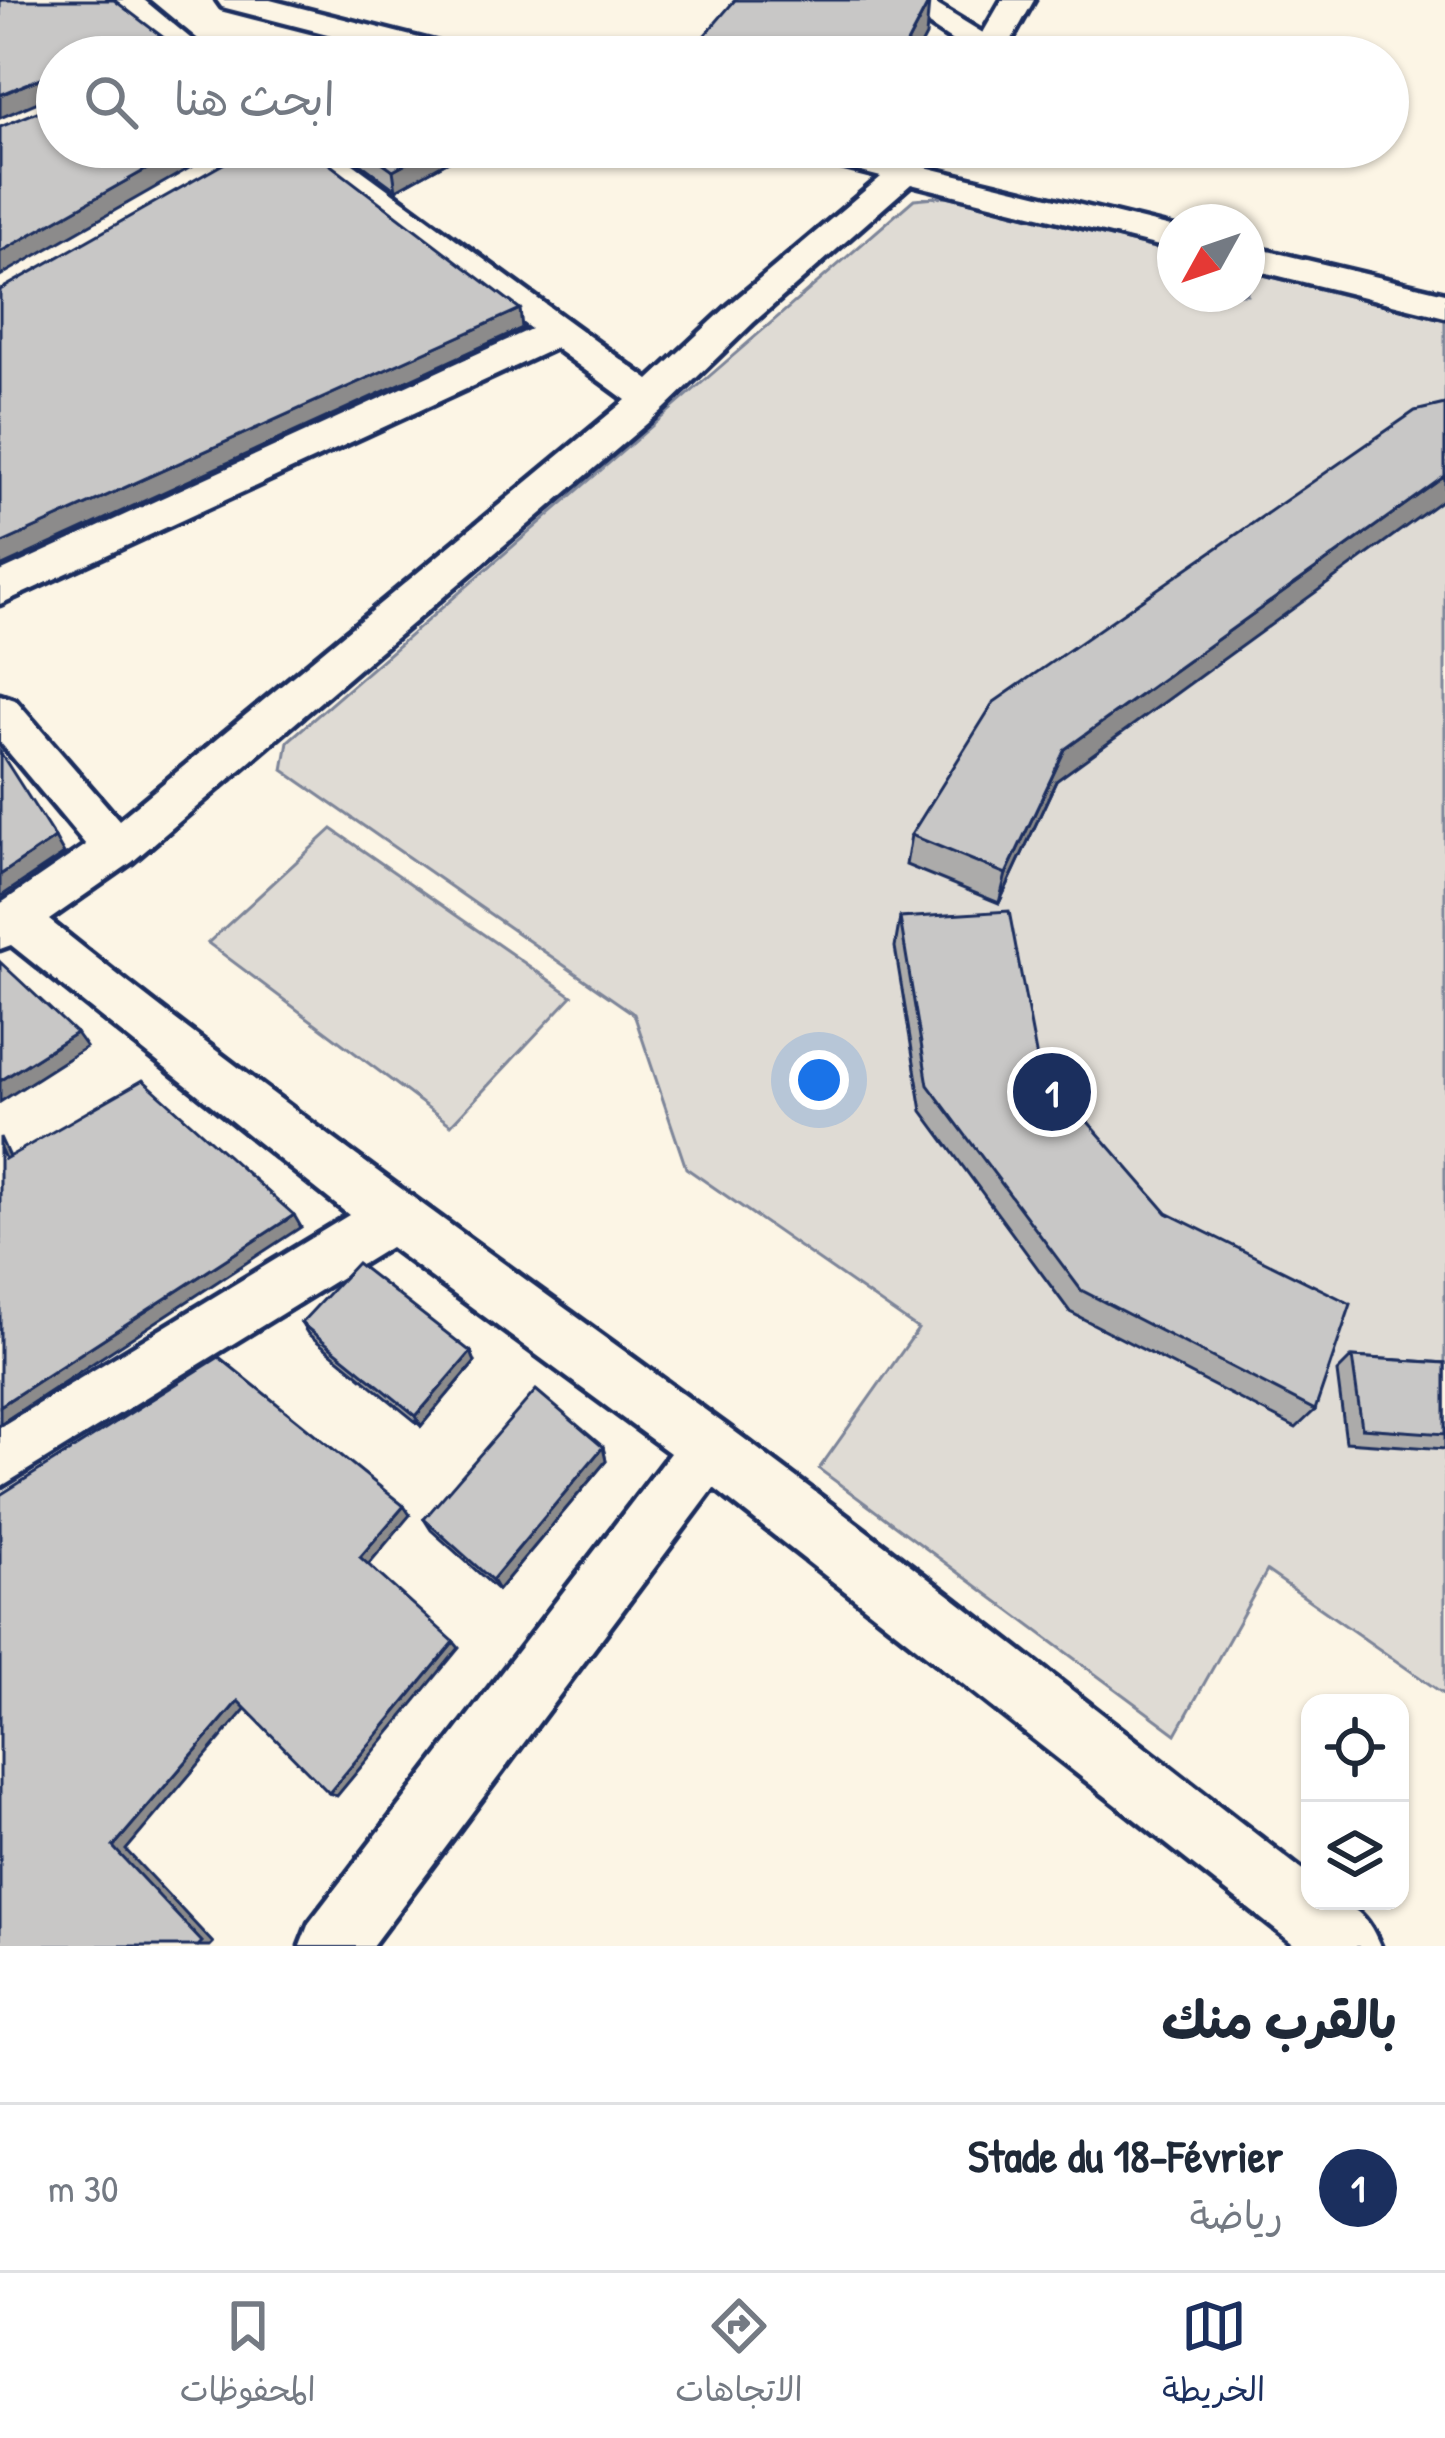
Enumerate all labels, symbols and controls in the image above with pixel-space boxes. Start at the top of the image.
search box [36,36,1409,168]
text: ابحث هنا [174,68,335,129]
icon: search [78,69,144,135]
north arrow [1157,204,1265,312]
pin: 1 [1013,1047,1091,1137]
your location [789,1050,849,1110]
map controls [1301,1694,1409,1910]
button: locate [1301,1694,1409,1802]
button: layers [1301,1802,1409,1910]
text: بالقرب منك [1162,1985,1397,2054]
text: Stade du 18-Février [968,2125,1283,2186]
text: 30 m [48,2161,118,2214]
text: 1 [1351,2161,1365,2214]
text: رياضة [1190,2188,1283,2241]
tab: المحفوظات [180,2293,316,2419]
tab: الاتجاهات [675,2293,803,2419]
tab: الخريطة [1162,2293,1265,2419]

